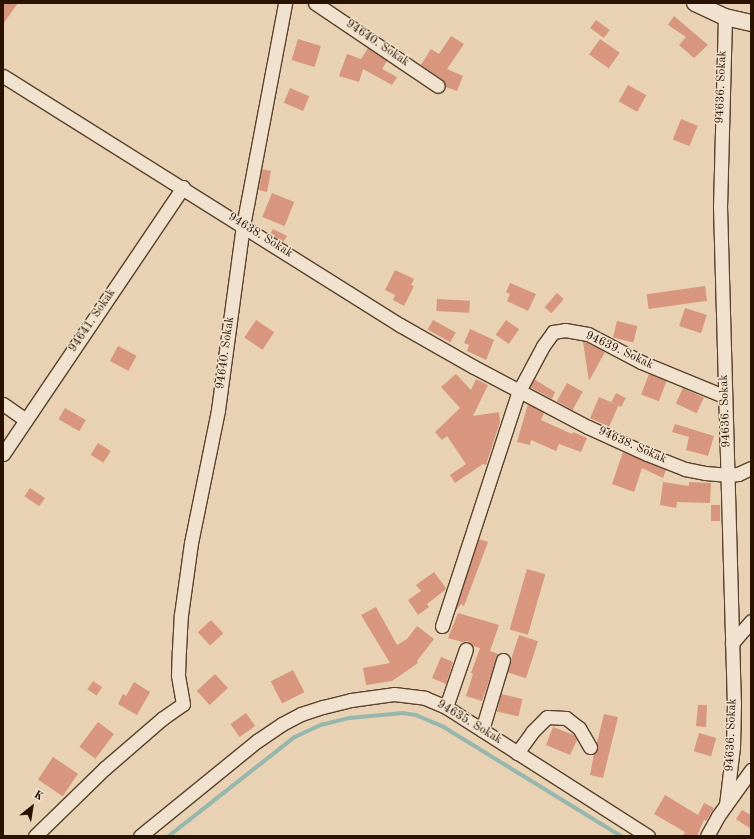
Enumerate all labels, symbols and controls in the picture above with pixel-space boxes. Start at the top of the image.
street label: 94640. Sokak [343,18,411,70]
street label: 94636. Sokak [714,50,730,124]
street label: 94638. Sokak [225,210,295,262]
street label: 94641. Sokak [67,287,119,355]
street label: 94640. Sokak [214,316,238,390]
street label: 94639. Sokak [583,329,655,373]
street label: 94636. Sokak [718,374,734,448]
street label: 94638. Sokak [596,425,668,467]
street label: 94635. Sokak [434,698,504,748]
street label: 94636. Sokak [724,698,740,772]
north arrow [12,787,52,827]
text: K [32,789,45,803]

